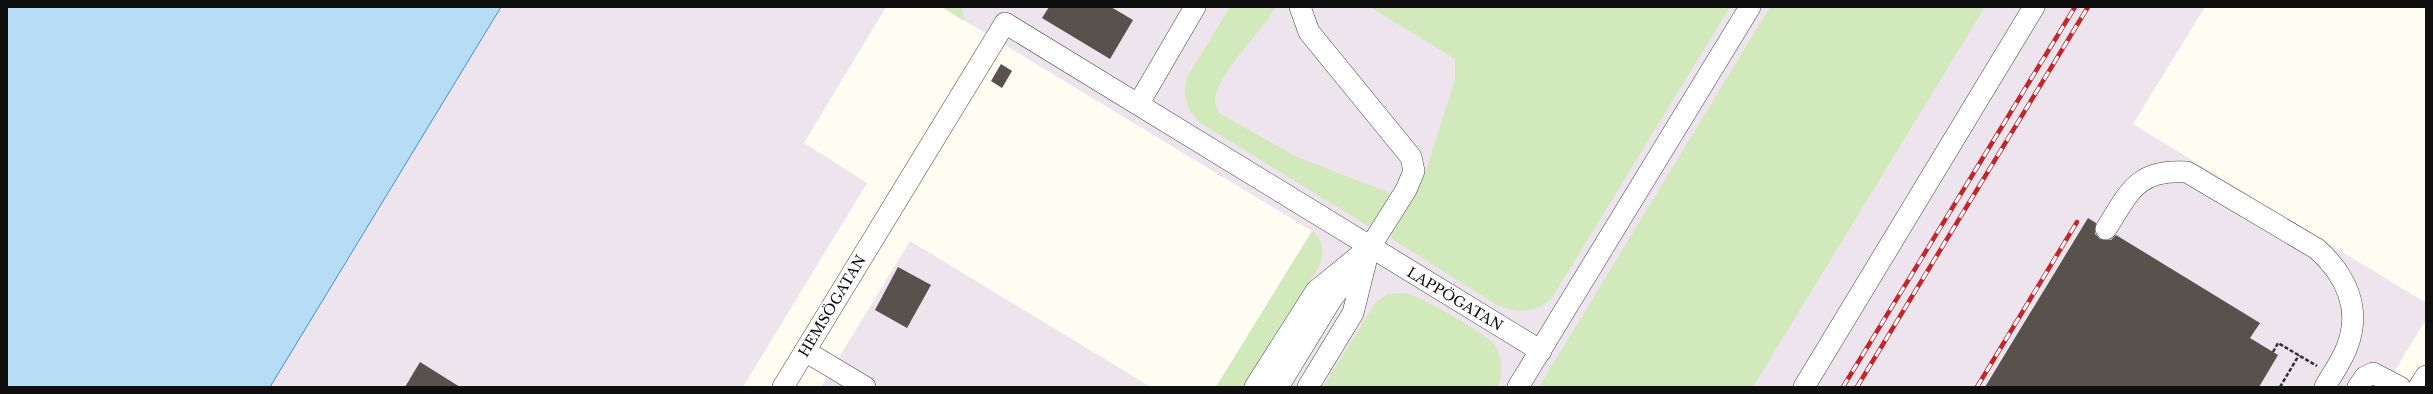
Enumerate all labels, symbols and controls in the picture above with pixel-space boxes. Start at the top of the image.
street label: HEMSÖGATAN [794,251,870,360]
street label: LAPPÖGATAN [1404,262,1507,335]

